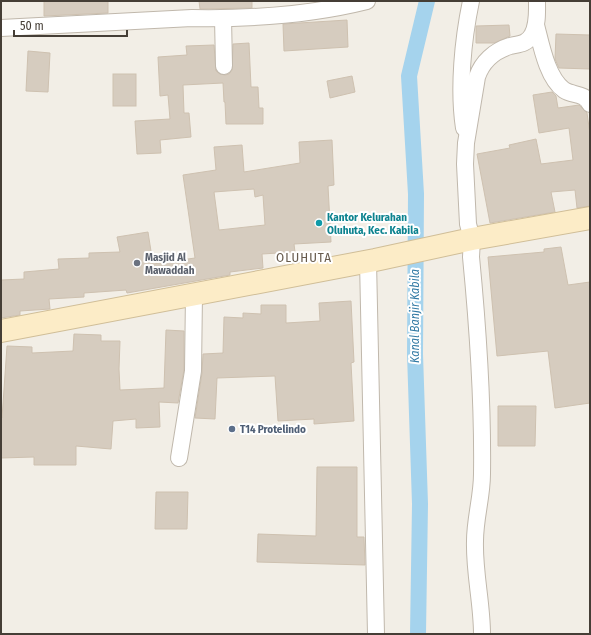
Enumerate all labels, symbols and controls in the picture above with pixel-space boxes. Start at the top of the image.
scale bar [14,12,127,38]
text: 50 m [20,19,44,33]
place label: Kantor Kelurahan Oluhuta, Kec. Kabila [327,211,419,237]
marker: Kantor Kelurahan Oluhuta, Kec. Kabila [314,218,324,228]
district label: OLUHUTA [276,250,332,265]
place label: Masjid Al Mawaddah [145,251,195,277]
marker: Masjid Al Mawaddah [132,258,142,268]
water label: Kanal Banjir Kabila [408,269,422,363]
place label: T14 Protelindo [240,423,306,436]
marker: T14 Protelindo [227,424,237,434]

